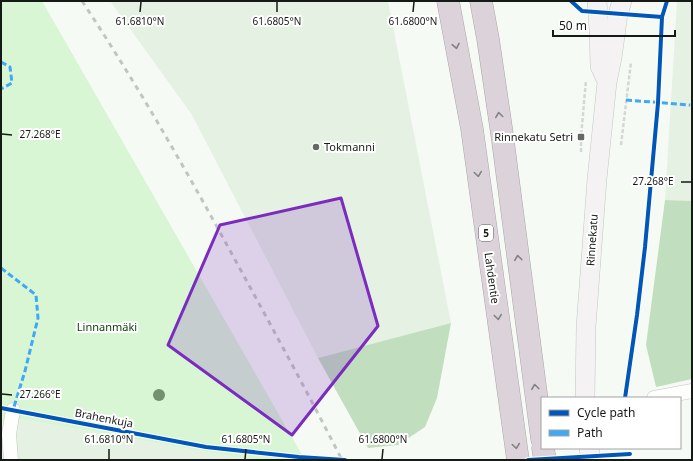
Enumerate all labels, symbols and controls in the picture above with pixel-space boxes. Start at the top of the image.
scale bar [553,12,675,38]
text: 61.6810°N [116,14,164,28]
text: 61.6805°N [253,14,301,28]
text: 61.6800°N [389,14,437,28]
text: 50 m [559,17,587,34]
one-way arrow [452,43,460,49]
one-way arrow [495,112,504,118]
text: 27.268°E [19,127,61,141]
place label: Rinnekatu Setri [494,129,573,144]
marker: Rinnekatu Setri [576,132,586,142]
place label: Tokmanni [324,139,375,154]
marker: Tokmanni [311,142,321,152]
one-way arrow [473,171,482,177]
text: 27.268°E [632,174,674,188]
street label: Rinnekatu [582,213,601,267]
road number: 5 [479,225,493,241]
street label: Lahdentie [481,251,504,304]
one-way arrow [514,255,523,261]
one-way arrow [493,314,502,320]
park label: Linnanmäki [77,319,137,334]
one-way arrow [531,384,540,390]
text: 27.266°E [19,387,61,401]
legend [541,397,681,449]
text: Cycle path [577,404,635,421]
street label: Brahenkuja [74,405,135,431]
text: Path [577,424,603,441]
text: 61.6810°N [85,432,133,446]
text: 61.6805°N [222,432,270,446]
text: 61.6800°N [359,432,407,446]
one-way arrow [511,442,520,449]

